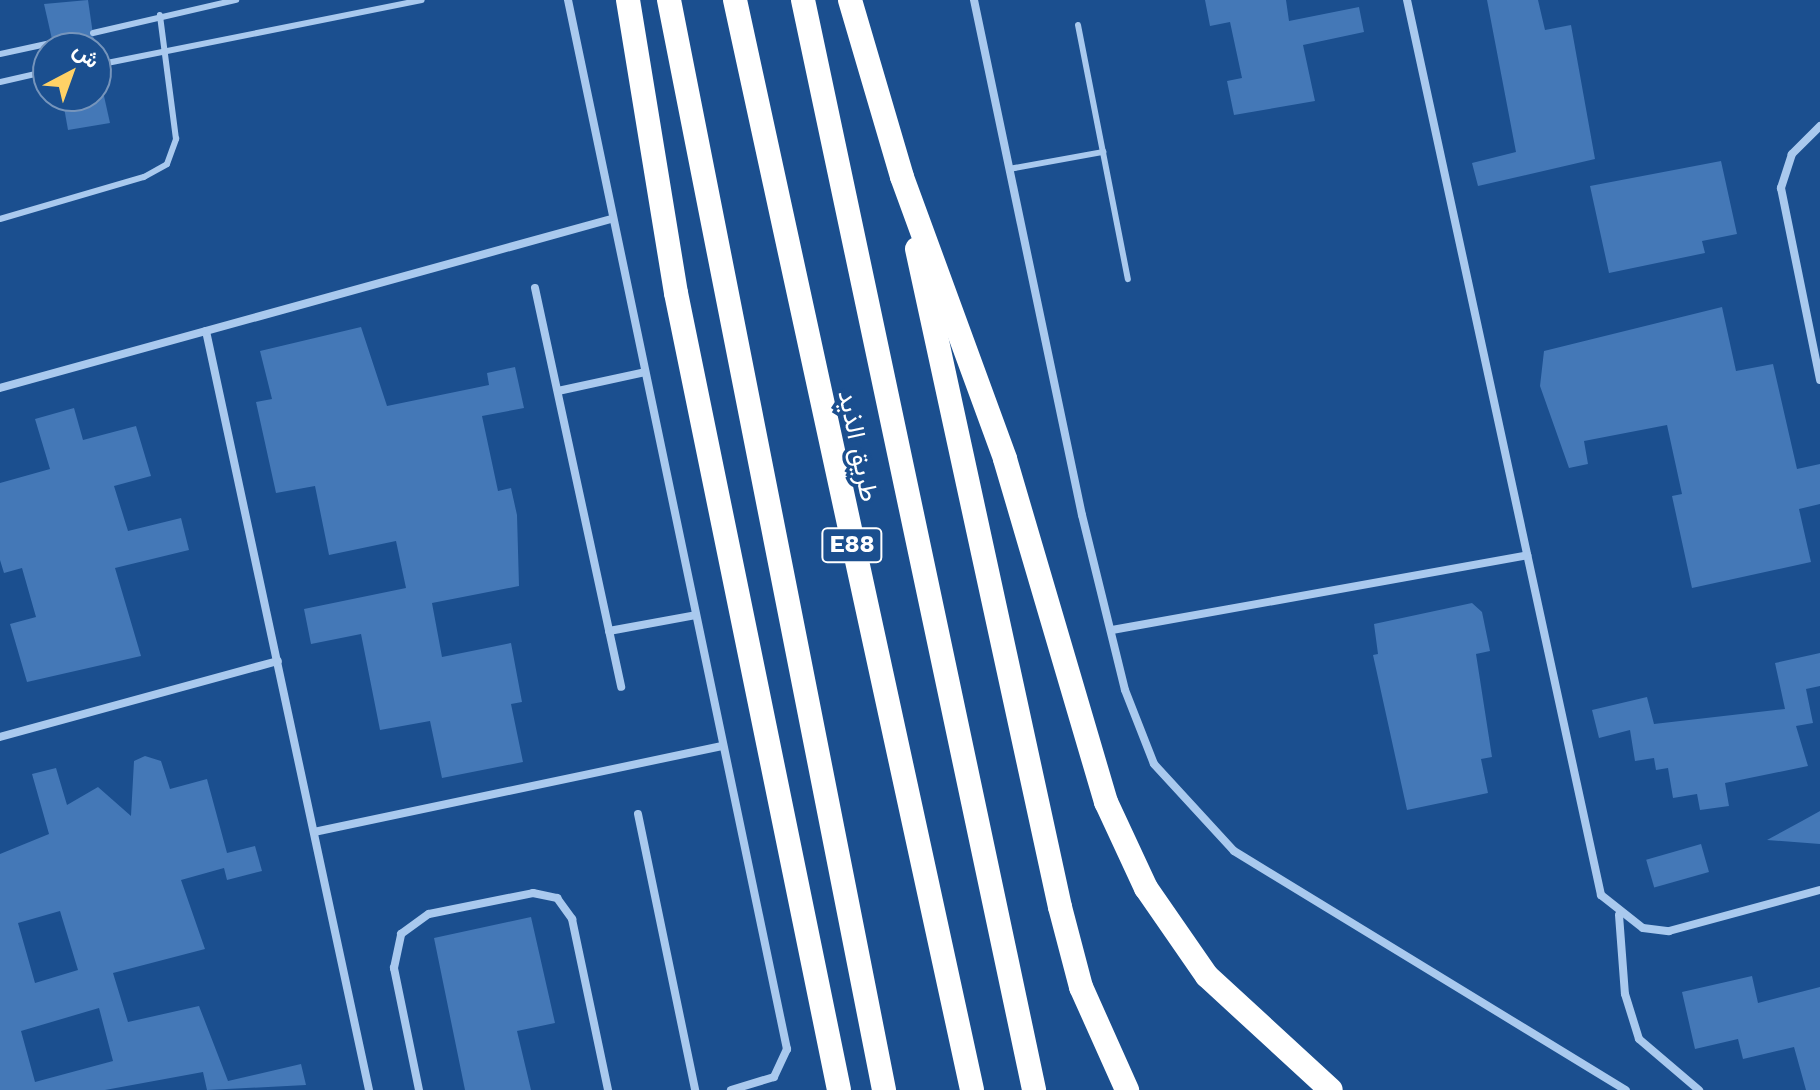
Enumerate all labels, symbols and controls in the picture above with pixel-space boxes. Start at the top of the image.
north arrow [32,32,112,112]
text: ش [69,37,105,73]
street label: طريق الذيد [831,387,885,505]
road number: E88 [820,525,884,565]

